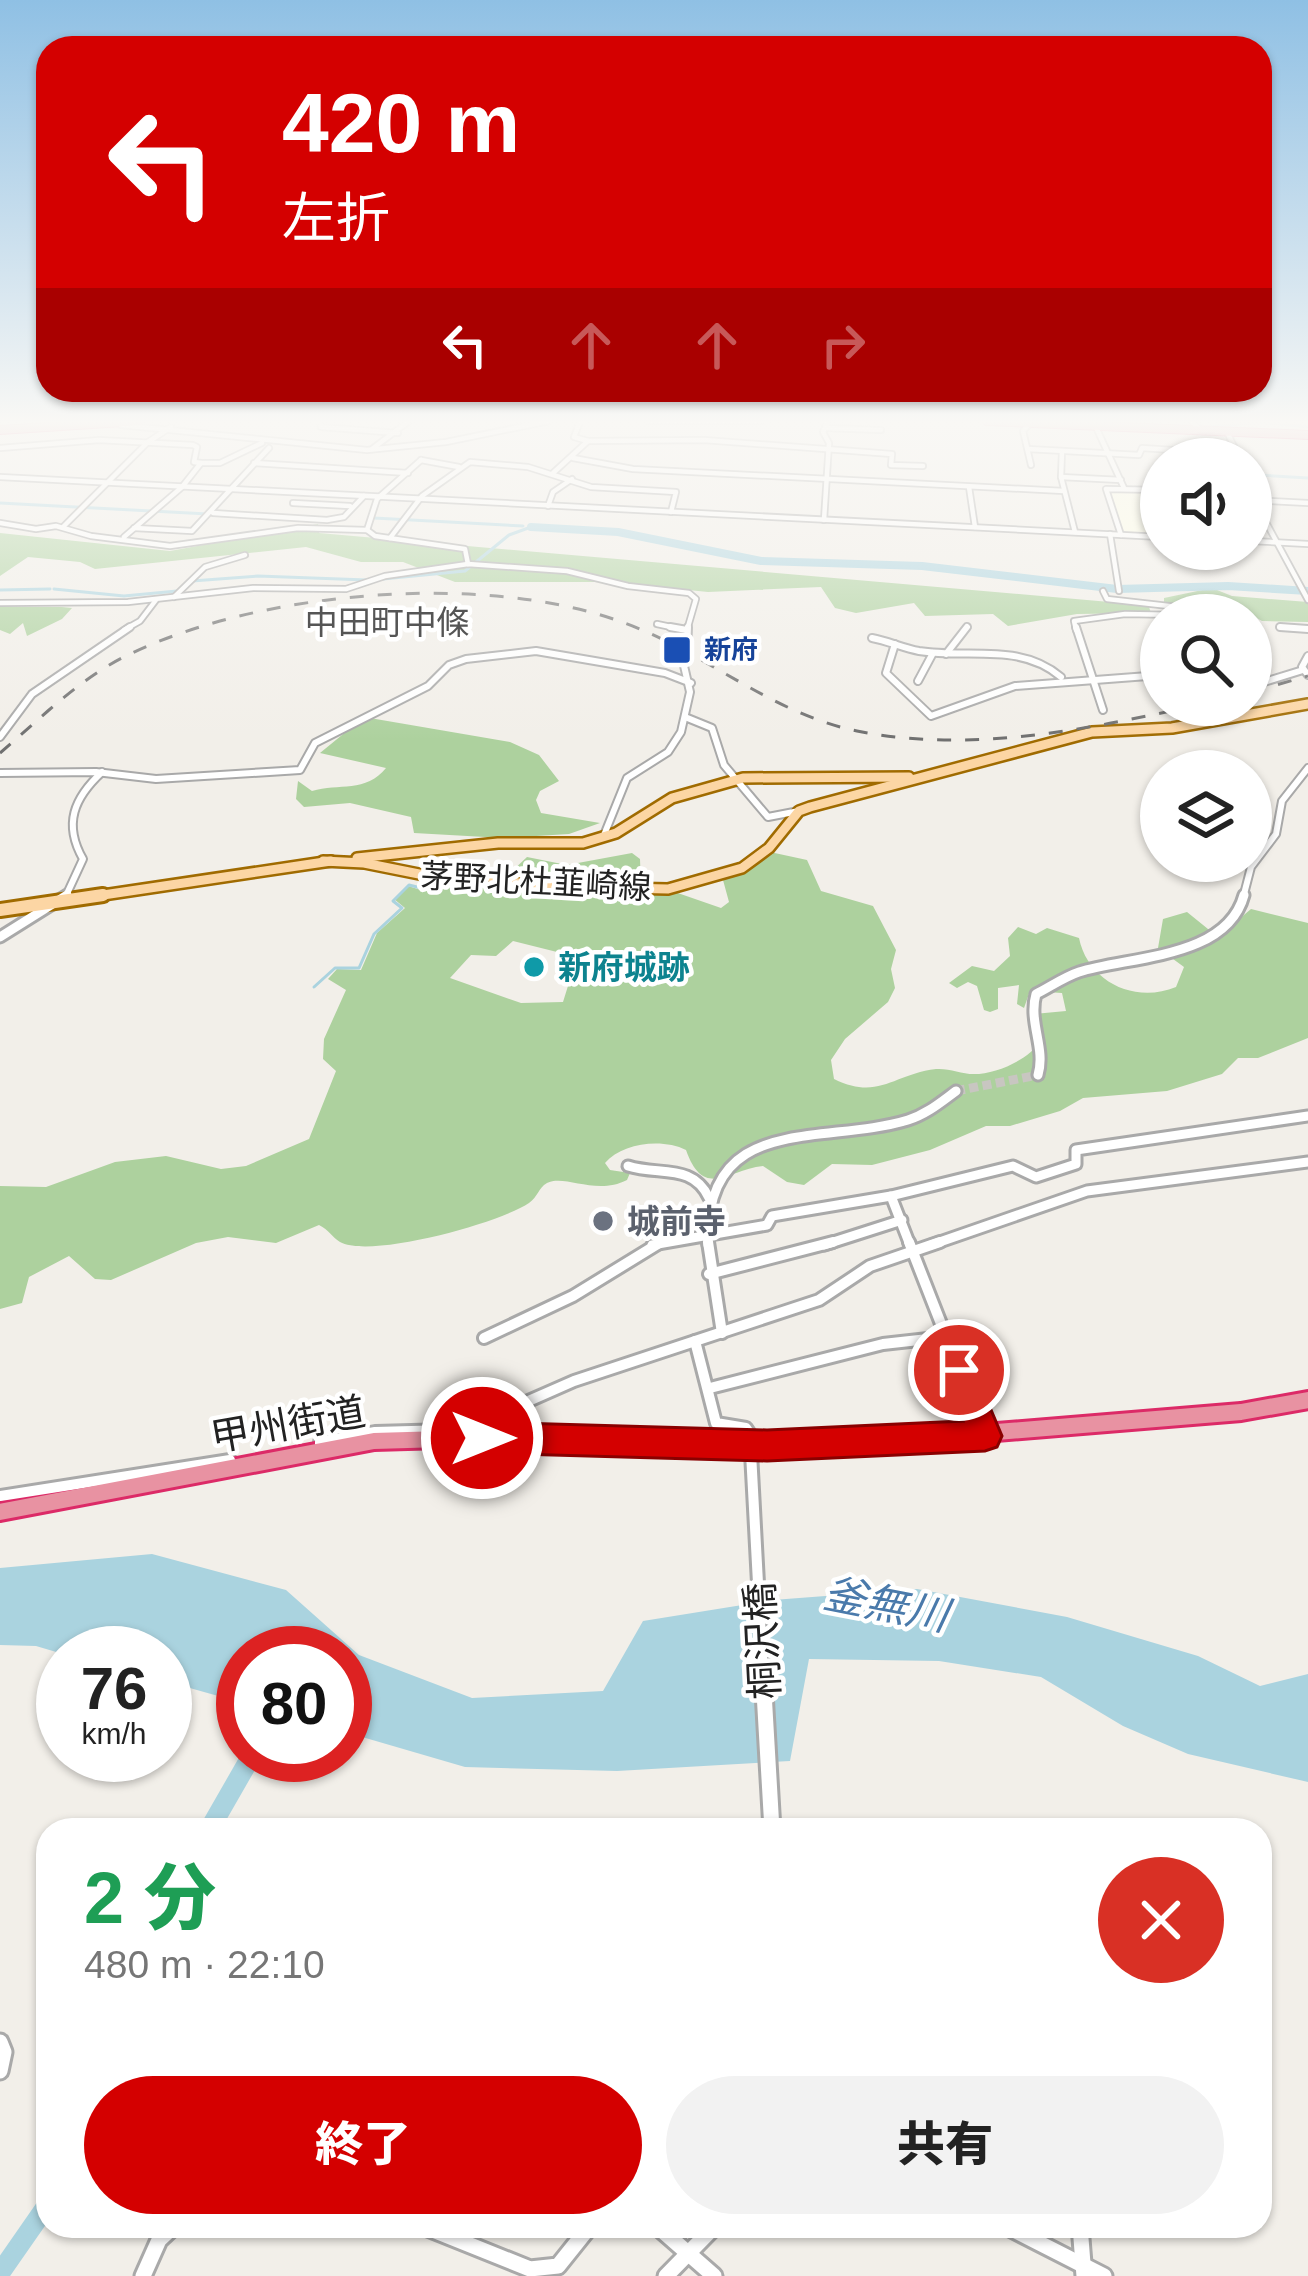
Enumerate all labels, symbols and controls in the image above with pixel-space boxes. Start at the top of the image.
text: 420 m [282,76,520,170]
icon: left [84,84,240,240]
text: 左折 [282,188,390,248]
icon: left [432,312,498,378]
icon: ahead [558,312,624,378]
icon: ahead [684,312,750,378]
icon: right [810,312,876,378]
map controls [1140,438,1272,882]
button: sound [1140,438,1272,570]
button: search [1140,594,1272,726]
district label: 中田町中條 [305,604,470,641]
marker: 新府 [661,634,693,666]
place label: 新府 [704,635,758,665]
button: layers [1140,750,1272,882]
street label: 茅野北杜韮崎線 [420,857,652,906]
place label: 新府城跡 [558,949,690,986]
marker: 新府城跡 [521,954,547,980]
place label: 城前寺 [627,1203,726,1240]
marker: 城前寺 [590,1208,616,1234]
pin [908,1319,1010,1421]
icon: arrive [926,1337,992,1403]
position arrow [419,1375,545,1501]
street label: 甲州街道 [208,1390,369,1459]
water label: 釜無川 [820,1569,956,1640]
street label: 桐沢橋 [738,1581,787,1701]
speed limit sign: 80 [216,1626,372,1782]
text: 76 [81,1655,147,1722]
text: km/h [81,1717,147,1750]
button: close [1098,1857,1224,1983]
text: 2 分 [84,1858,216,1938]
text: 480 m · 22:10 [84,1943,325,1986]
button: 終了 [84,2076,642,2214]
button: 共有 [666,2076,1224,2214]

